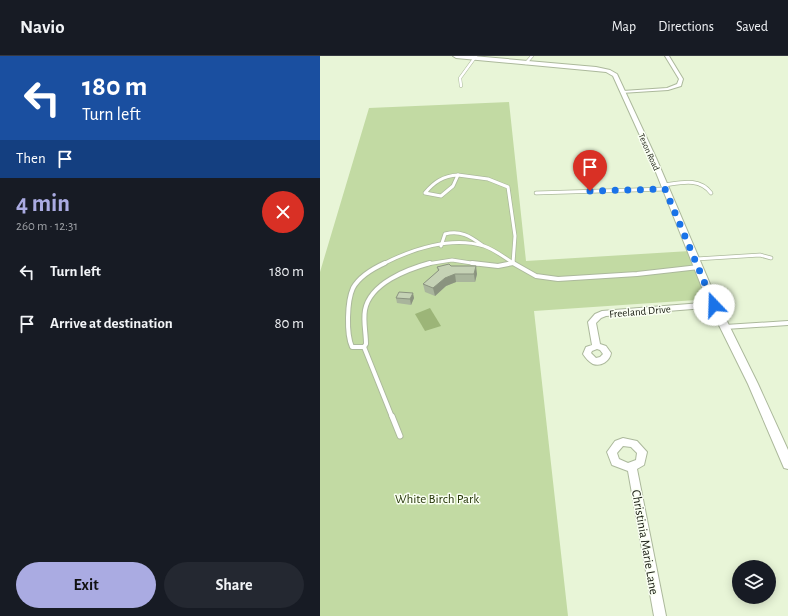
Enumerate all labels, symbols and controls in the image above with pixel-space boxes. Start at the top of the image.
text: Navio [20,18,65,37]
text: Map [612,20,636,34]
text: Directions [658,20,714,34]
text: Saved [736,20,768,34]
icon: left [16,72,68,124]
text: 180 m [82,73,147,101]
text: Turn left [82,106,141,124]
street label: Teson Road [636,132,661,172]
icon: arrive [54,148,76,170]
pin [573,150,607,191]
text: Then [16,151,46,166]
icon: arrive [579,156,601,178]
button: close [262,191,304,233]
text: 4 min [16,192,70,216]
text: 260 m · 12:31 [16,220,78,233]
icon: left [16,261,38,283]
text: Turn left [50,264,101,279]
text: 180 m [269,264,304,279]
position arrow [693,284,735,326]
street label: Freeland Drive [609,303,671,320]
icon: arrive [16,313,38,335]
text: Arrive at destination [50,316,173,331]
text: 80 m [274,316,304,331]
street label: Christinia Marie Lane [629,489,660,596]
park label: White Birch Park [395,493,479,506]
map controls [732,560,776,604]
button: layers [732,560,776,604]
button: Exit [16,562,156,608]
button: Share [164,562,304,608]

